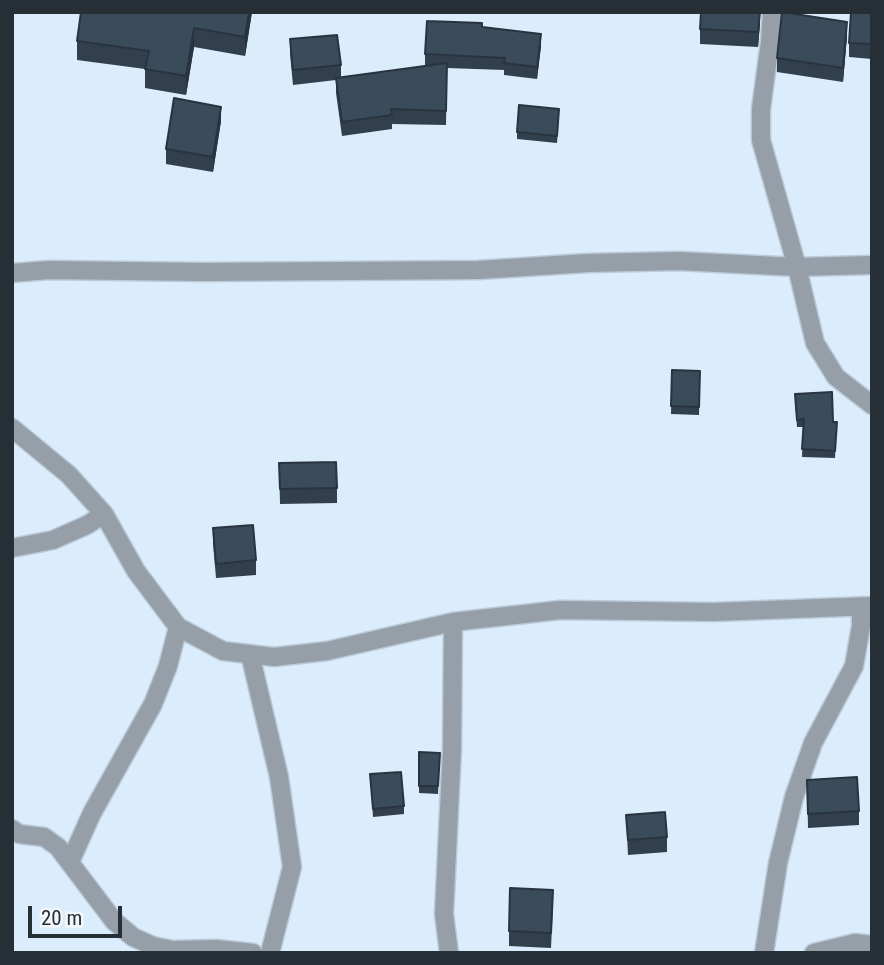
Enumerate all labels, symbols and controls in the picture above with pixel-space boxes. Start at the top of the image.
scale bar [32,892,126,936]
text: 20 m [41,906,82,930]

